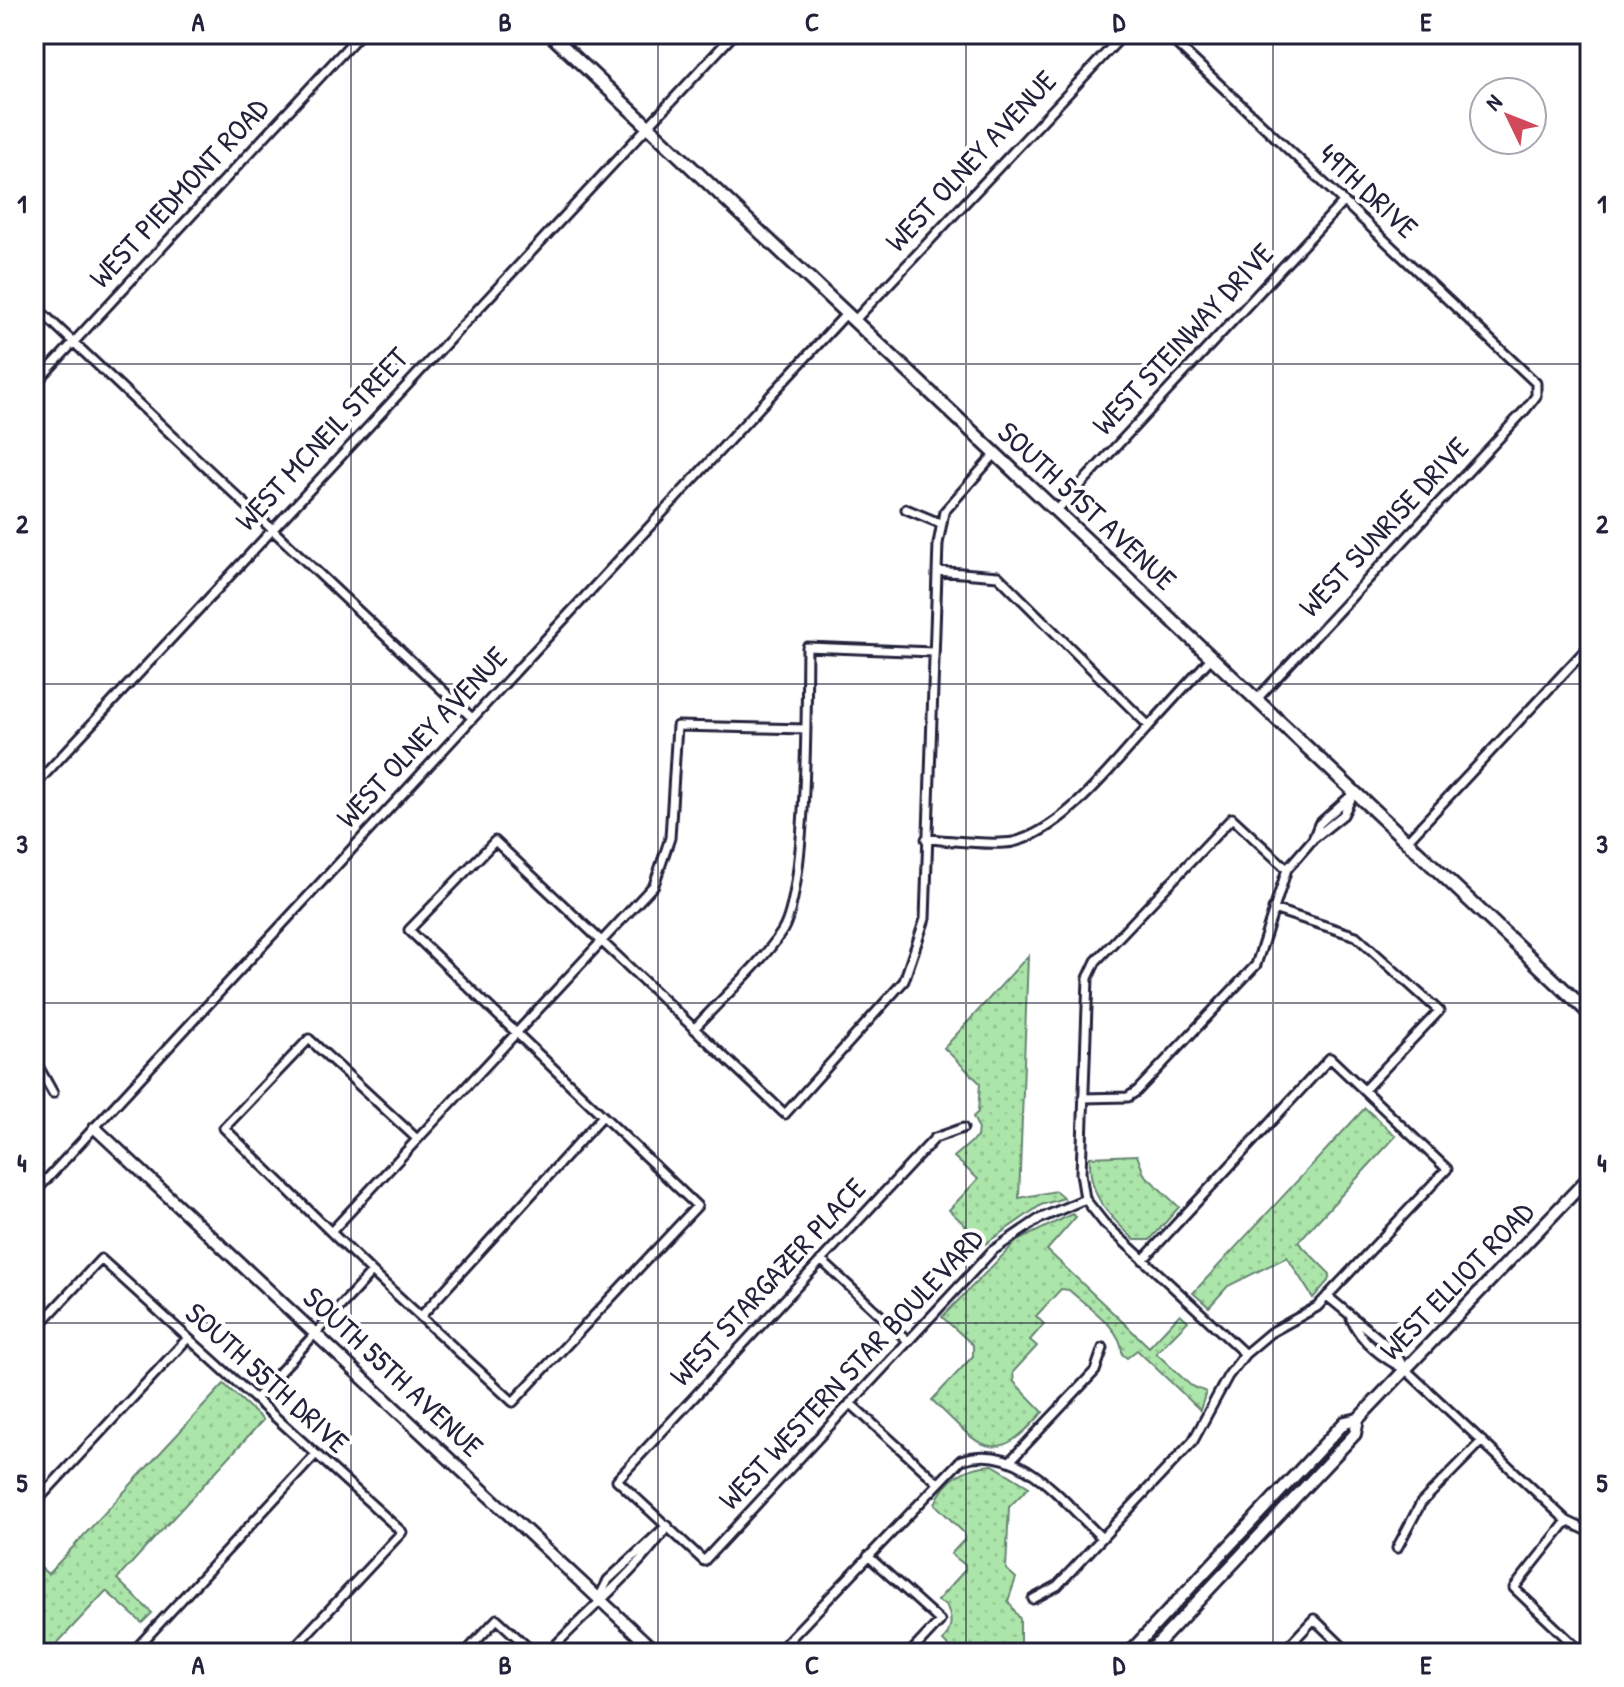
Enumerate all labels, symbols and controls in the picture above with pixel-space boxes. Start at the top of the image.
text: A [192,4,205,39]
text: B [498,4,512,39]
text: C [805,4,819,39]
text: D [1113,4,1126,39]
text: E [1420,4,1432,39]
street label: WEST OLNEY AVENUE [876,61,1065,260]
north arrow [1468,76,1548,156]
street label: WEST PIEDMONT ROAD [80,88,277,296]
text: N [1478,88,1509,117]
street label: 49TH DRIVE [1310,134,1427,247]
text: 1 [17,186,27,221]
text: 1 [1597,186,1607,221]
street label: WEST STEINWAY DRIVE [1083,234,1282,443]
street label: WEST MCNEIL STREET [226,337,417,539]
street label: SOUTH 51ST AVENUE [990,412,1186,599]
street label: WEST SUNRISE DRIVE [1289,428,1477,625]
text: 2 [16,506,29,541]
text: 2 [1596,506,1609,541]
street label: WEST OLNEY AVENUE [327,637,516,836]
text: 3 [16,826,28,861]
text: 3 [1596,826,1608,861]
text: 4 [17,1145,27,1180]
text: 4 [1597,1145,1607,1180]
street label: WEST STARGAZER PLACE [660,1169,874,1394]
street label: WEST ELLIOT ROAD [1370,1192,1543,1368]
street label: WEST WESTERN STAR BOULEVARD [709,1219,992,1518]
street label: SOUTH 55TH AVENUE [295,1277,492,1465]
street label: SOUTH 55TH DRIVE [177,1293,358,1461]
text: 5 [17,1465,28,1500]
text: 5 [1597,1465,1608,1500]
text: A [192,1647,205,1682]
text: B [498,1647,512,1682]
text: C [805,1647,819,1682]
text: D [1113,1647,1126,1682]
text: E [1420,1647,1432,1682]

